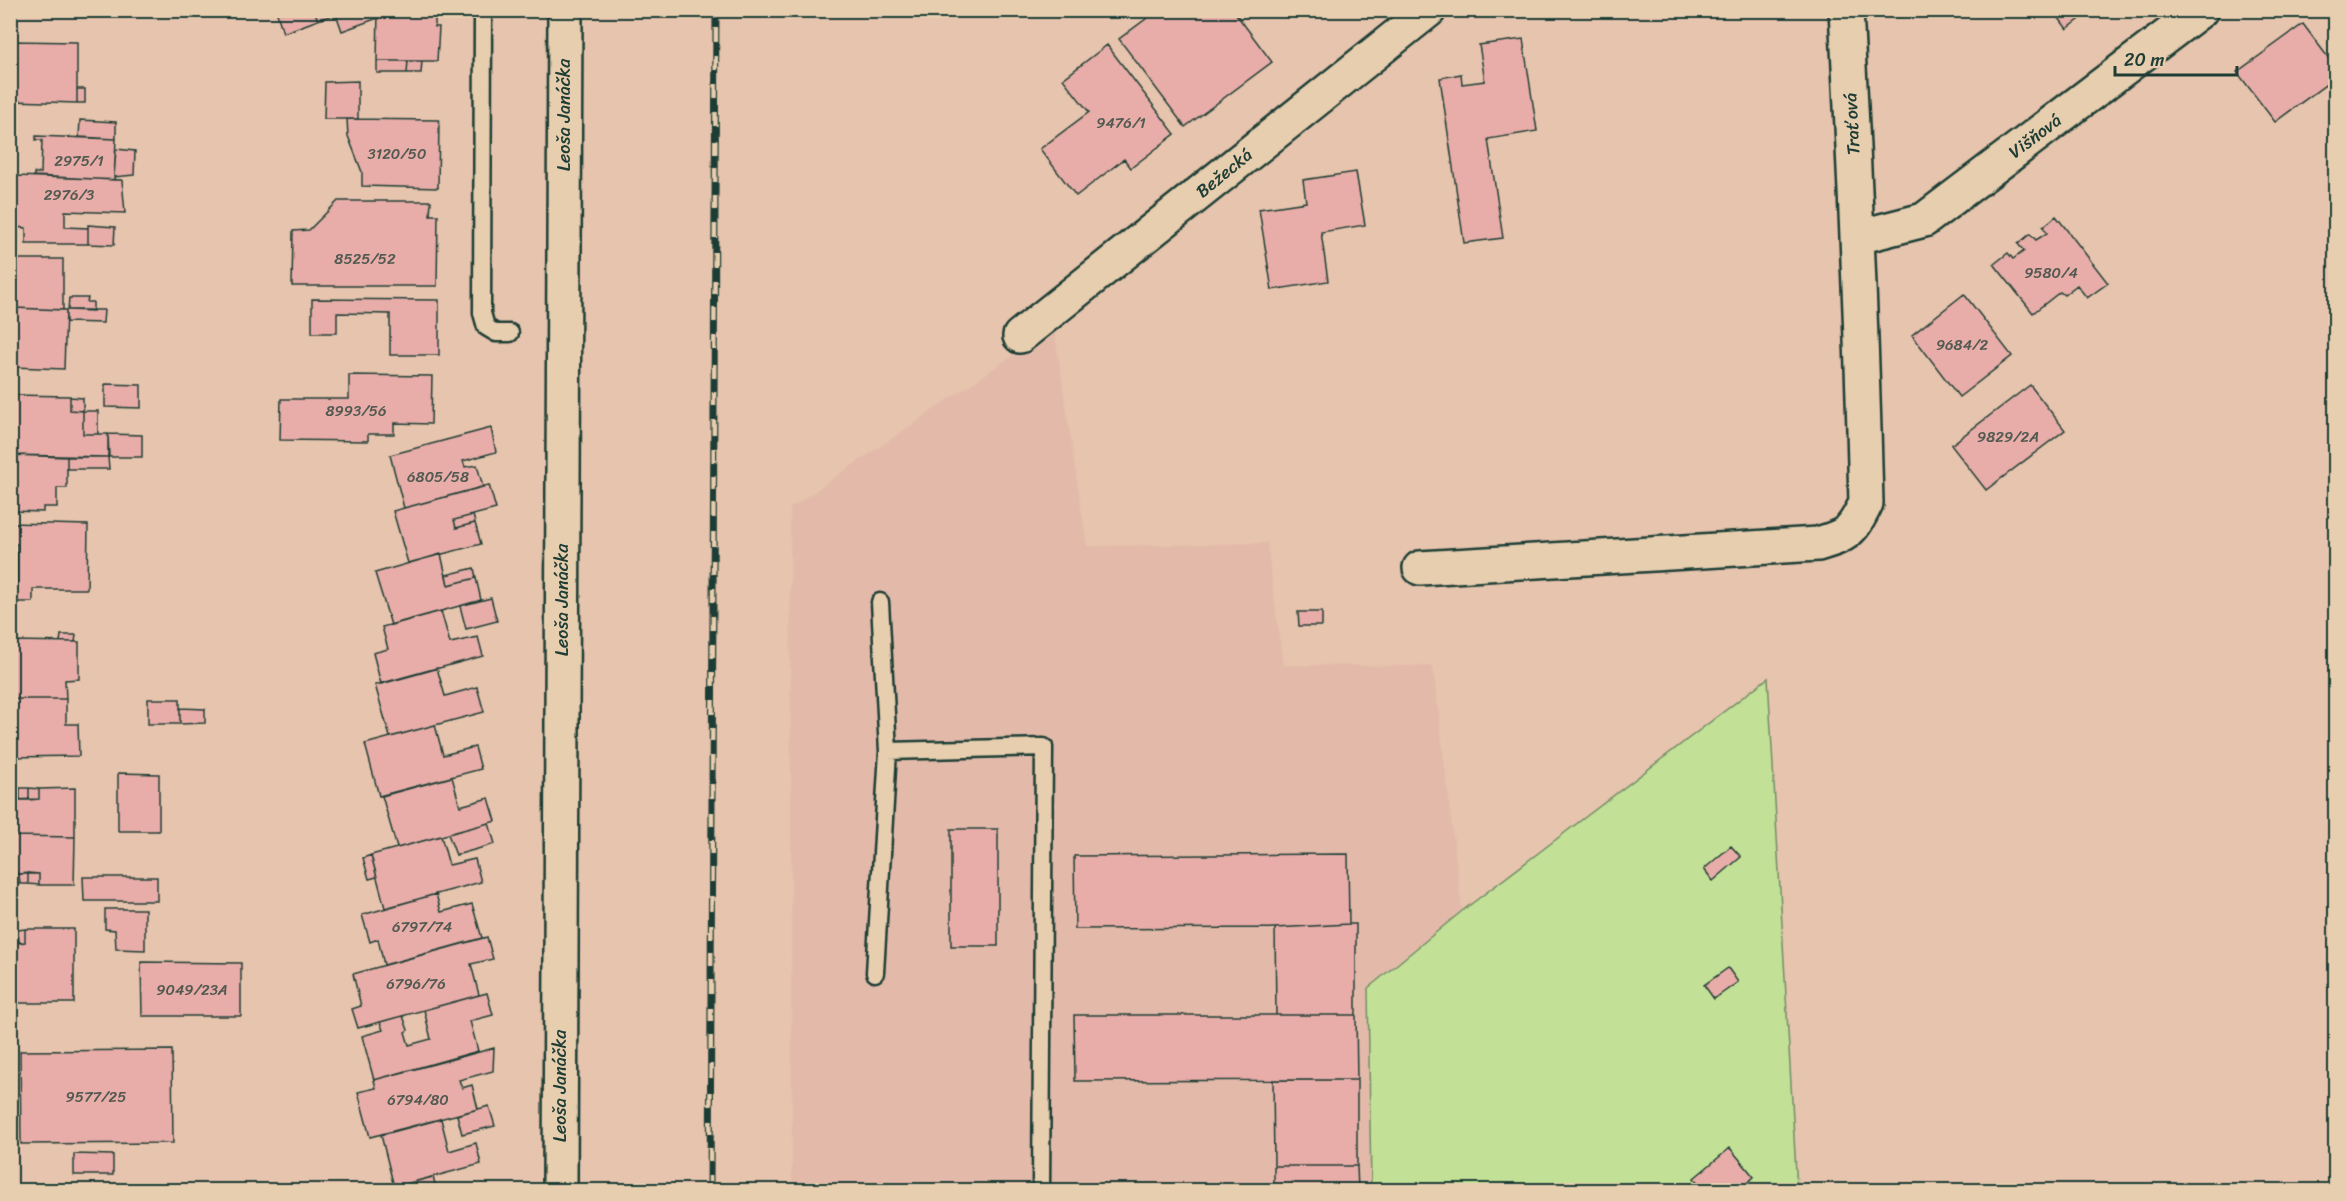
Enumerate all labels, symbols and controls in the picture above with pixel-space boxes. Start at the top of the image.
scale bar [2115,39,2236,77]
text: 20 m [2124,44,2164,76]
street label: Leoša Janáčka [548,58,580,171]
street label: Traťová [1834,92,1870,156]
street label: Višňová [2001,105,2069,167]
house number: 9476/1 [1096,110,1146,136]
street label: Bežecká [1188,140,1260,206]
house number: 3120/50 [368,141,426,167]
house number: 2975/1 [54,148,104,174]
house number: 2976/3 [44,182,94,208]
house number: 8525/52 [334,246,396,272]
house number: 9580/4 [2024,260,2078,286]
house number: 9684/2 [1936,332,1988,358]
house number: 8993/56 [326,398,386,424]
house number: 9829/2A [1977,424,2039,450]
house number: 6805/58 [407,464,469,490]
street label: Leoša Janáčka [546,543,578,656]
house number: 6797/74 [392,914,452,940]
house number: 6796/76 [386,971,446,997]
house number: 9049/23A [156,977,228,1003]
street label: Leoša Janáčka [544,1029,576,1142]
house number: 9577/25 [66,1084,126,1110]
house number: 6794/80 [387,1087,449,1113]

